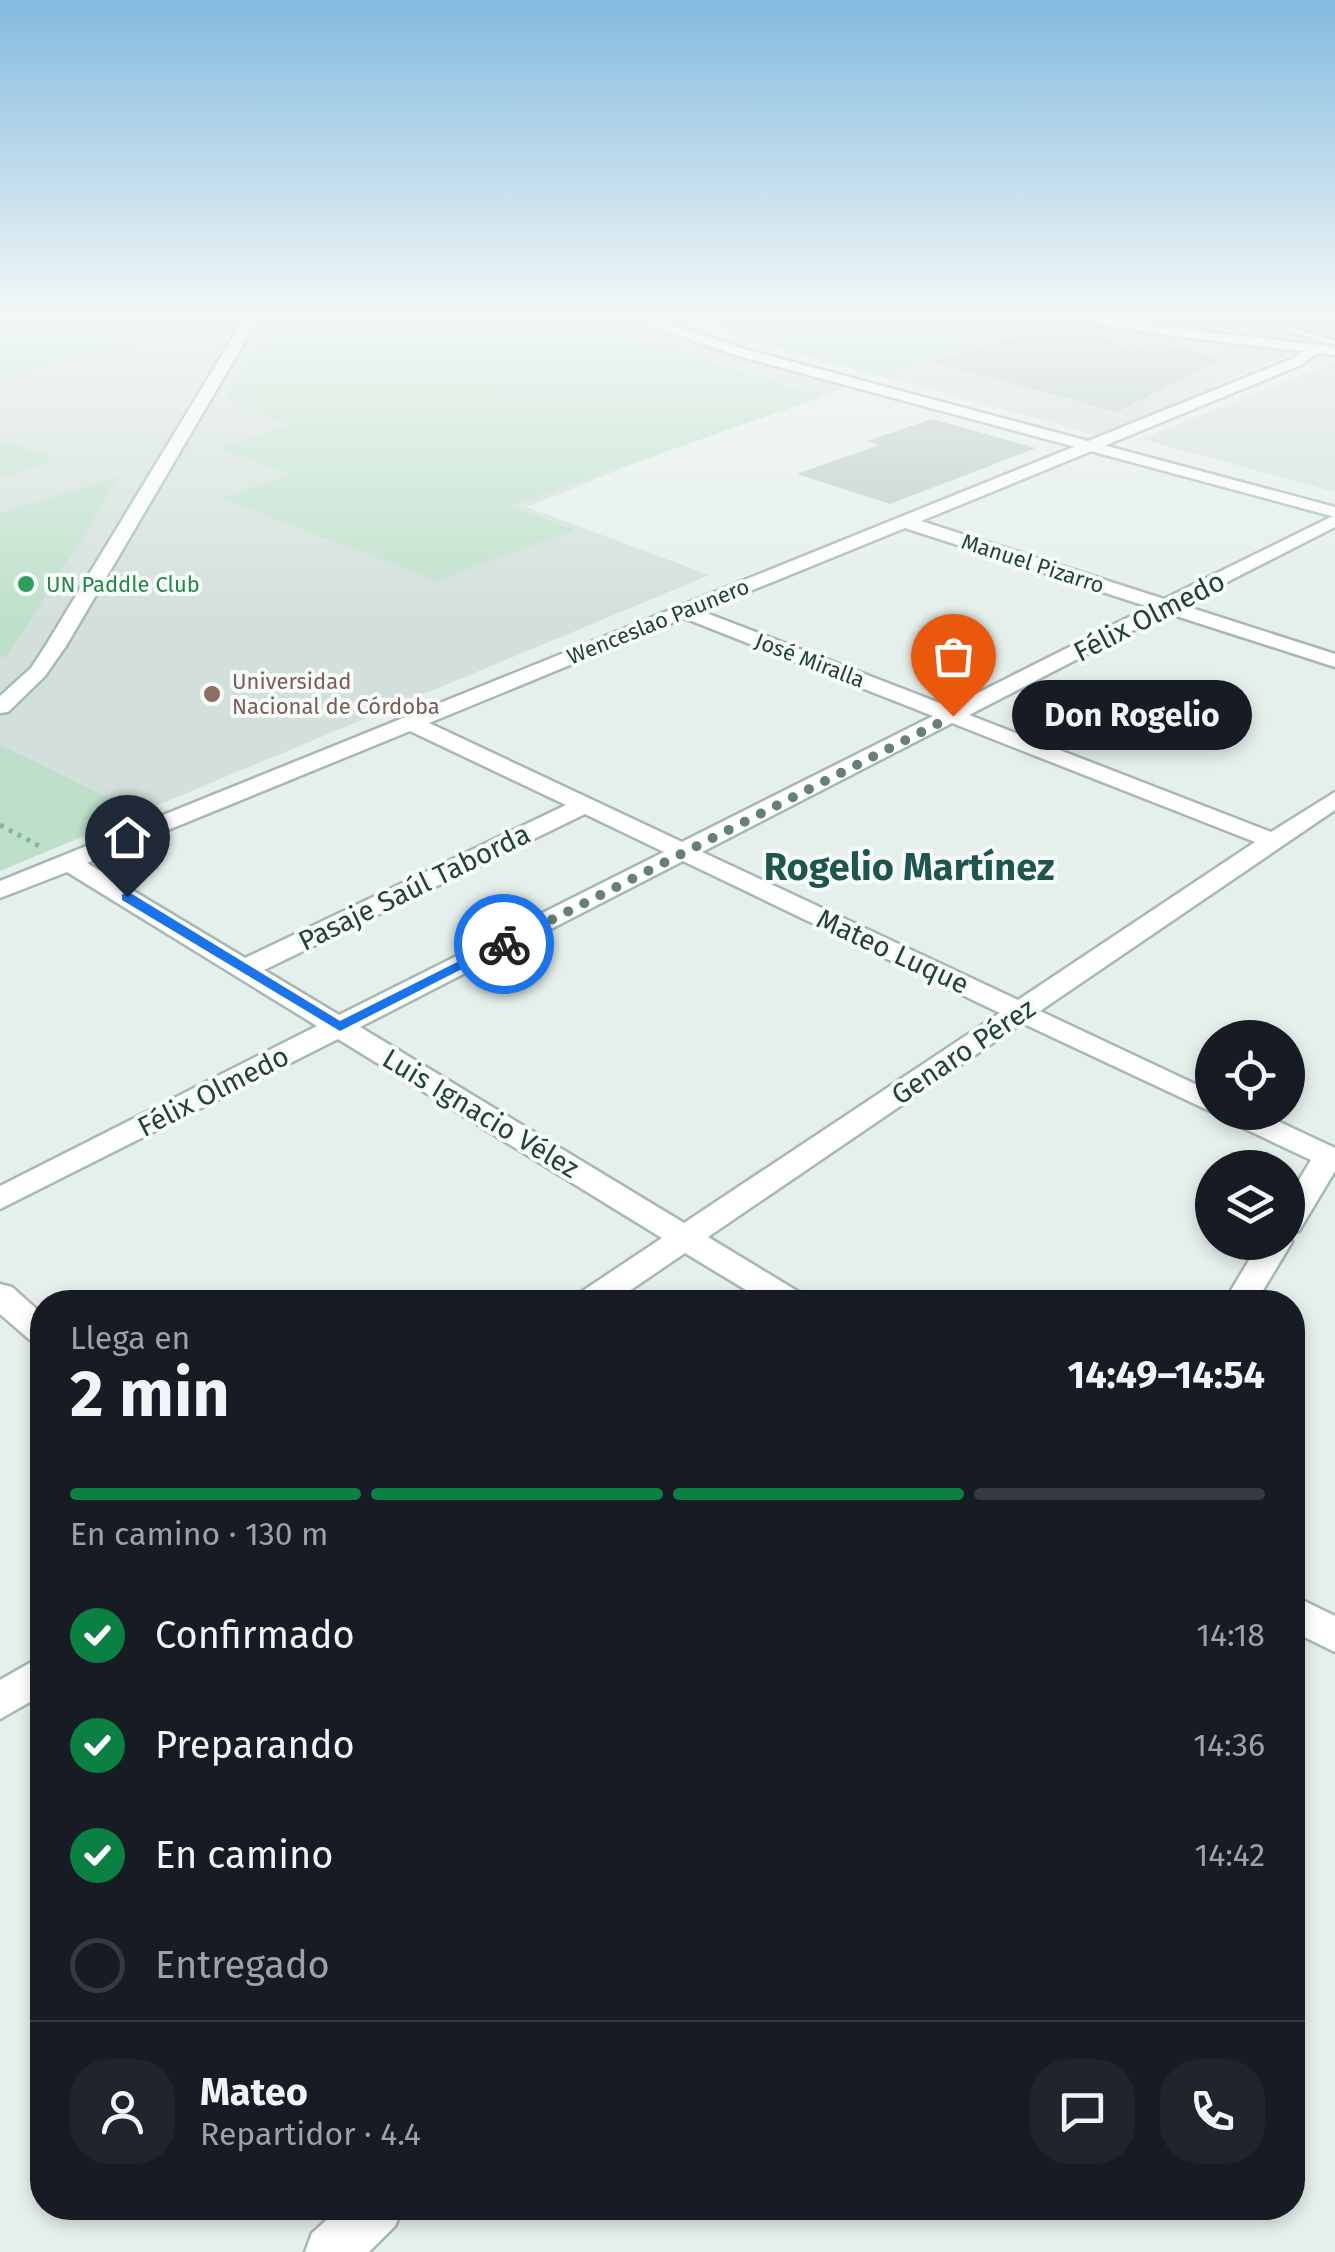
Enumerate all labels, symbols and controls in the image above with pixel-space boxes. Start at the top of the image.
street label: Manuel Pizarro [958,528,1108,599]
street label: Félix Olmedo [1068,564,1230,669]
place label: UN Paddle Club [46,571,200,598]
marker: UN Paddle Club [15,573,37,595]
street label: Wenceslao Paunero [563,573,753,670]
pin [911,614,996,717]
street label: José Miralla [751,627,868,694]
icon: bag [926,629,981,684]
place label: Universidad Nacional de Córdoba [232,668,440,720]
callout: Don Rogelio [1013,681,1253,751]
marker: Universidad Nacional de Córdoba [201,683,223,705]
text: Don Rogelio [1044,696,1220,734]
pin [85,795,170,898]
icon: home [100,810,155,865]
street label: Pasaje Saúl Taborda [293,817,535,958]
district label: Rogelio Martínez [764,844,1054,890]
courier [454,894,554,994]
street label: Mateo Luque [812,902,974,1001]
icon: bike [477,917,532,972]
street label: Genaro Pérez [885,991,1041,1112]
map controls [1195,1020,1305,1260]
button: locate [1195,1020,1305,1130]
street label: Félix Olmedo [132,1039,294,1144]
street label: Luis Ignacio Vélez [377,1042,585,1185]
button: layers [1195,1150,1305,1260]
text: Llega en [70,1319,190,1357]
text: 14:49–14:54 [1068,1352,1265,1398]
text: 2 min [70,1355,230,1433]
text: En camino · 130 m [70,1515,329,1553]
icon: check [70,1608,125,1663]
text: Confirmado [155,1612,355,1658]
text: 14:18 [1196,1616,1265,1654]
icon: check [70,1718,125,1773]
text: Preparando [155,1722,355,1768]
text: 14:36 [1193,1726,1265,1764]
icon: check [70,1828,125,1883]
text: En camino [155,1832,334,1878]
text: 14:42 [1194,1836,1265,1874]
text: Entregado [155,1942,330,1988]
button: person [70,2059,175,2164]
button: chat [1030,2059,1135,2164]
button: phone [1160,2059,1265,2164]
text: Mateo [200,2069,308,2115]
text: Repartidor · 4.4 [200,2115,421,2153]

